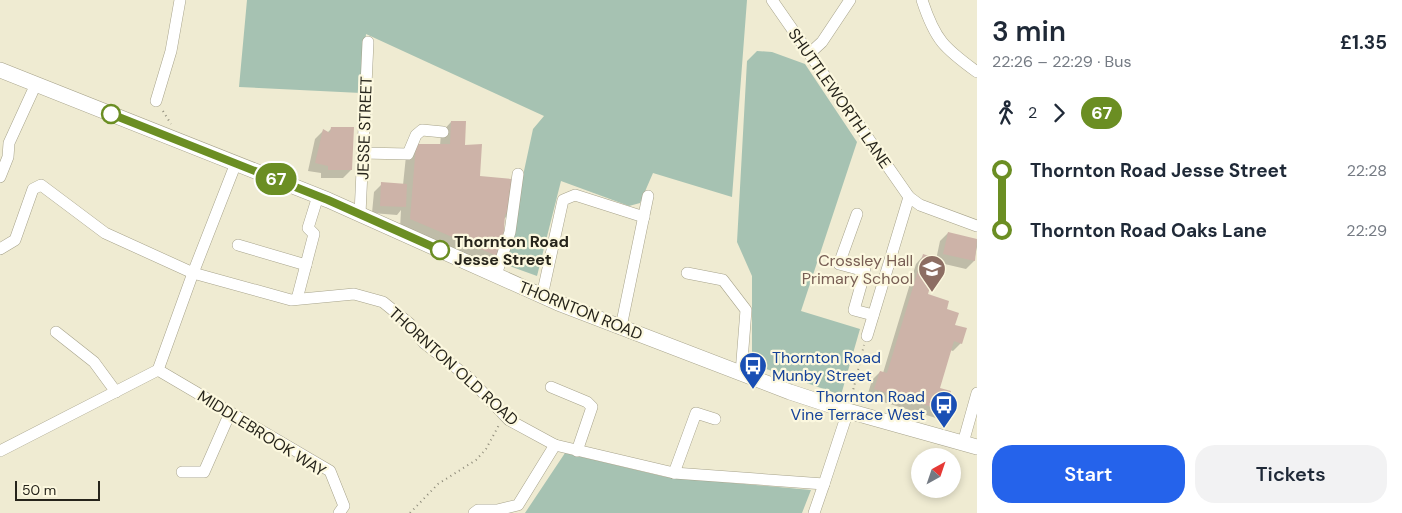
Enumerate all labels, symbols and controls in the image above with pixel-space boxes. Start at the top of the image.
text: 3 min [992,13,1066,50]
street label: SHUTTLEWORTH LANE [783,24,896,172]
text: £1.35 [1340,30,1387,55]
text: 22:26 – 22:29 · Bus [992,51,1131,72]
street label: JESSE STREET [352,76,377,180]
icon: walk [992,99,1020,127]
icon: forward [1045,99,1073,127]
text: 67 [1091,101,1112,125]
text: 2 [1028,102,1037,123]
unlabelled marker [101,104,121,124]
text: Thornton Road Jesse Street [1030,158,1287,183]
text: 22:28 [1347,160,1387,181]
line badge: 67 [254,163,298,195]
text: 67 [266,167,286,191]
text: Thornton Road Oaks Lane [1030,218,1267,243]
text: 22:29 [1346,220,1387,241]
place label: Thornton Road Jesse Street [454,231,569,270]
marker: Thornton Road Jesse Street [430,240,450,260]
place label: Crossley Hall Primary School [802,250,913,289]
school or university icon: Crossley Hall Primary School [917,254,947,293]
street label: THORNTON ROAD [516,276,646,345]
street label: THORNTON OLD ROAD [384,302,523,430]
place label: Thornton Road Munby Street [772,347,881,386]
bus stop icon: Thornton Road Munby Street [738,351,768,390]
street label: MIDDLEBROOK WAY [194,385,330,481]
place label: Thornton Road Vine Terrace West [791,386,925,425]
bus stop icon: Thornton Road Vine Terrace West [929,390,959,429]
button: Start [992,445,1185,503]
button: Tickets [1195,445,1387,503]
north arrow [911,448,961,498]
map controls [911,448,961,498]
scale bar [15,478,100,501]
text: 50 m [22,481,56,499]

